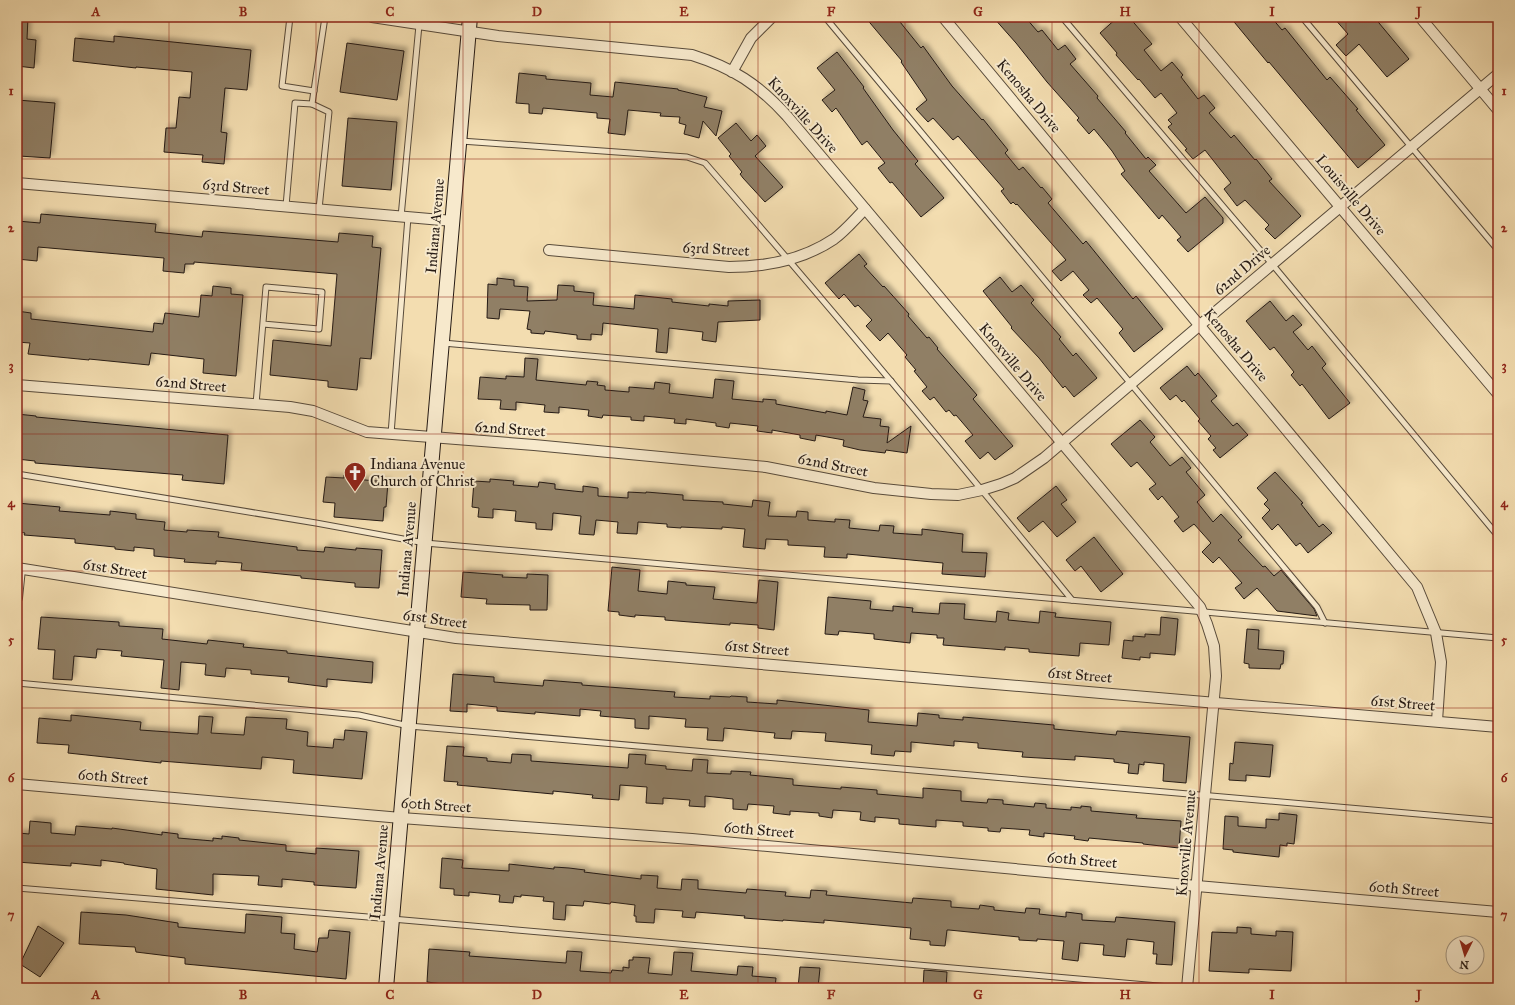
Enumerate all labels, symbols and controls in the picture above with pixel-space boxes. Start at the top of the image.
text: A [91,4,101,20]
text: B [239,4,248,20]
text: C [386,4,395,20]
text: D [532,4,542,20]
text: E [679,4,689,20]
text: F [827,4,836,20]
text: G [973,4,983,20]
text: H [1119,4,1131,20]
text: I [1269,4,1275,20]
text: J [1414,4,1422,20]
street label: Kenosha Drive [993,56,1065,136]
street label: Knoxville Drive [764,73,842,157]
text: 1 [8,83,14,99]
text: 1 [1501,83,1507,99]
street label: Louisville Drive [1312,151,1390,239]
street label: 63rd Street [202,175,271,199]
street label: Indiana Avenue [422,178,448,274]
text: 2 [8,220,15,236]
text: 2 [1501,220,1508,236]
street label: 63rd Street [682,238,751,260]
street label: 62nd Drive [1210,241,1274,299]
street label: Kenosha Drive [1200,305,1272,385]
street label: Knoxville Drive [975,319,1051,405]
text: 3 [8,358,14,374]
text: 3 [1501,358,1507,374]
street label: 62nd Street [155,372,228,396]
street label: 62nd Street [474,418,547,441]
street label: 62nd Street [796,449,870,481]
place label: Indiana Avenue Church of Christ [370,455,476,490]
church icon: Indiana Avenue Church of Christ [342,460,368,493]
text: 4 [7,495,15,511]
text: 4 [1500,495,1508,511]
street label: Indiana Avenue [394,501,420,597]
street label: 61st Street [82,555,149,583]
street label: 61st Street [402,606,469,633]
text: 5 [8,632,15,648]
text: 5 [1501,632,1508,648]
street label: 61st Street [724,636,791,660]
street label: 61st Street [1047,663,1114,687]
street label: 61st Street [1370,691,1437,715]
street label: 60th Street [77,765,150,789]
text: 6 [8,770,16,786]
text: 6 [1501,770,1509,786]
street label: Knoxville Avenue [1172,789,1200,897]
street label: 60th Street [400,794,473,816]
street label: 60th Street [723,818,796,842]
street label: Indiana Avenue [366,824,392,920]
street label: 60th Street [1046,848,1119,872]
street label: 60th Street [1368,877,1441,901]
text: 7 [8,907,15,923]
text: 7 [1501,907,1508,923]
north arrow [1445,935,1485,975]
text: N [1458,958,1469,971]
text: A [91,987,101,1003]
text: B [239,987,248,1003]
text: C [386,987,395,1003]
text: D [532,987,542,1003]
text: E [679,987,689,1003]
text: F [827,987,836,1003]
text: G [973,987,983,1003]
text: H [1119,987,1131,1003]
text: I [1269,987,1275,1003]
text: J [1414,987,1422,1003]

